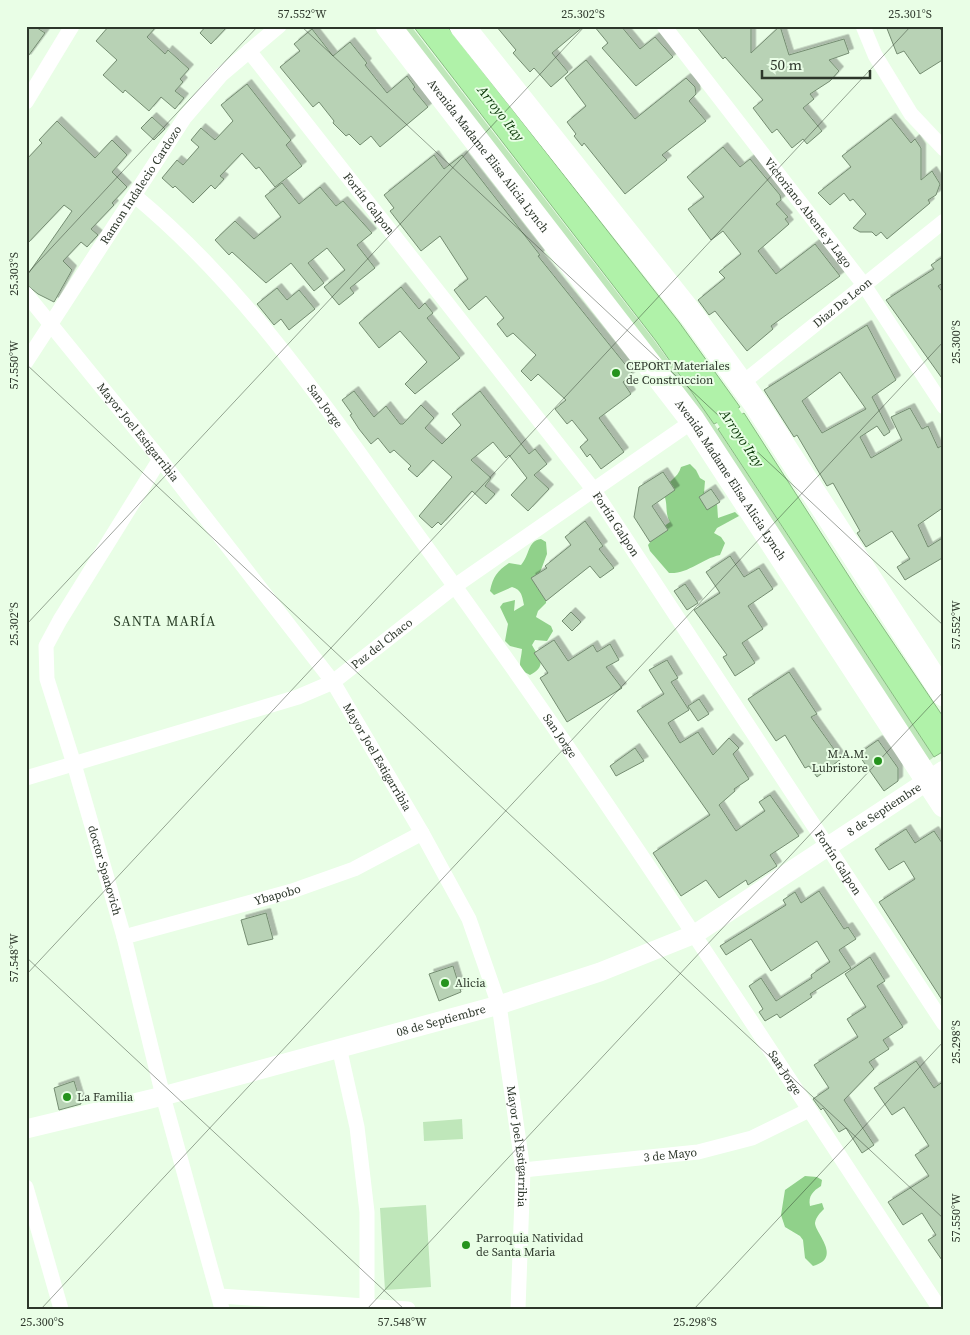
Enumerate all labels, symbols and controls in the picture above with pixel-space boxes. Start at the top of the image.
text: 57.552°W [277,6,327,22]
text: 25.302°S [561,6,605,22]
text: 25.301°S [888,6,932,22]
scale bar [762,48,870,80]
text: 50 m [770,54,802,75]
street label: Avenida Madame Elisa Alicia Lynch [424,76,553,236]
water label: Arroyo Itay [472,80,529,146]
street label: Ramon Indalecio Cardozo [96,122,186,247]
street label: Victoriano Abente y Lago [761,154,856,271]
street label: Fortín Galpon [340,169,398,238]
text: 25.303°S [6,252,22,296]
street label: Diaz De Leon [810,274,875,331]
text: 25.300°S [948,320,964,364]
text: 57.550°W [6,340,22,390]
place label: CEPORT Materiales de Construccion [626,358,730,388]
marker: CEPORT Materiales de Construccion [610,367,622,379]
street label: Mayor Joel Estigarribia [93,380,183,486]
street label: San Jorge [304,381,346,431]
street label: Avenida Madame Elisa Alicia Lynch [671,396,790,563]
water label: Arroyo Itay [715,404,769,471]
street label: Fortín Galpon [589,489,643,560]
text: 57.552°W [948,600,964,650]
text: 25.302°S [6,602,22,646]
district label: SANTA MARÍA [114,611,216,631]
street label: Paz del Chaco [348,614,416,673]
street label: Mayor Joel Estigarribia [339,700,416,815]
street label: San Jorge [539,711,581,761]
place label: M.A.M. Lubristore [812,746,868,776]
marker: M.A.M. Lubristore [872,755,884,767]
street label: 8 de Septiembre [844,779,924,840]
street label: doctor Spanovich [84,823,125,917]
street label: Fortín Galpon [811,827,865,898]
street label: Ybapobo [252,880,303,909]
text: 57.548°W [6,933,22,983]
place label: Alicia [455,975,487,991]
marker: Alicia [439,977,451,989]
street label: 08 de Septiembre [395,1001,488,1040]
text: 25.298°S [948,1020,964,1064]
street label: San Jorge [765,1047,806,1098]
street label: Mayor Joel Estigarribia [503,1085,531,1209]
place label: La Familia [77,1089,134,1105]
marker: La Familia [61,1091,73,1103]
street label: 3 de Mayo [643,1144,698,1166]
text: 57.550°W [948,1193,964,1243]
place label: Parroquia Natividad de Santa Maria [476,1230,583,1260]
marker: Parroquia Natividad de Santa Maria [460,1239,472,1251]
text: 25.300°S [20,1314,64,1330]
text: 57.548°W [377,1314,427,1330]
text: 25.298°S [673,1314,717,1330]

